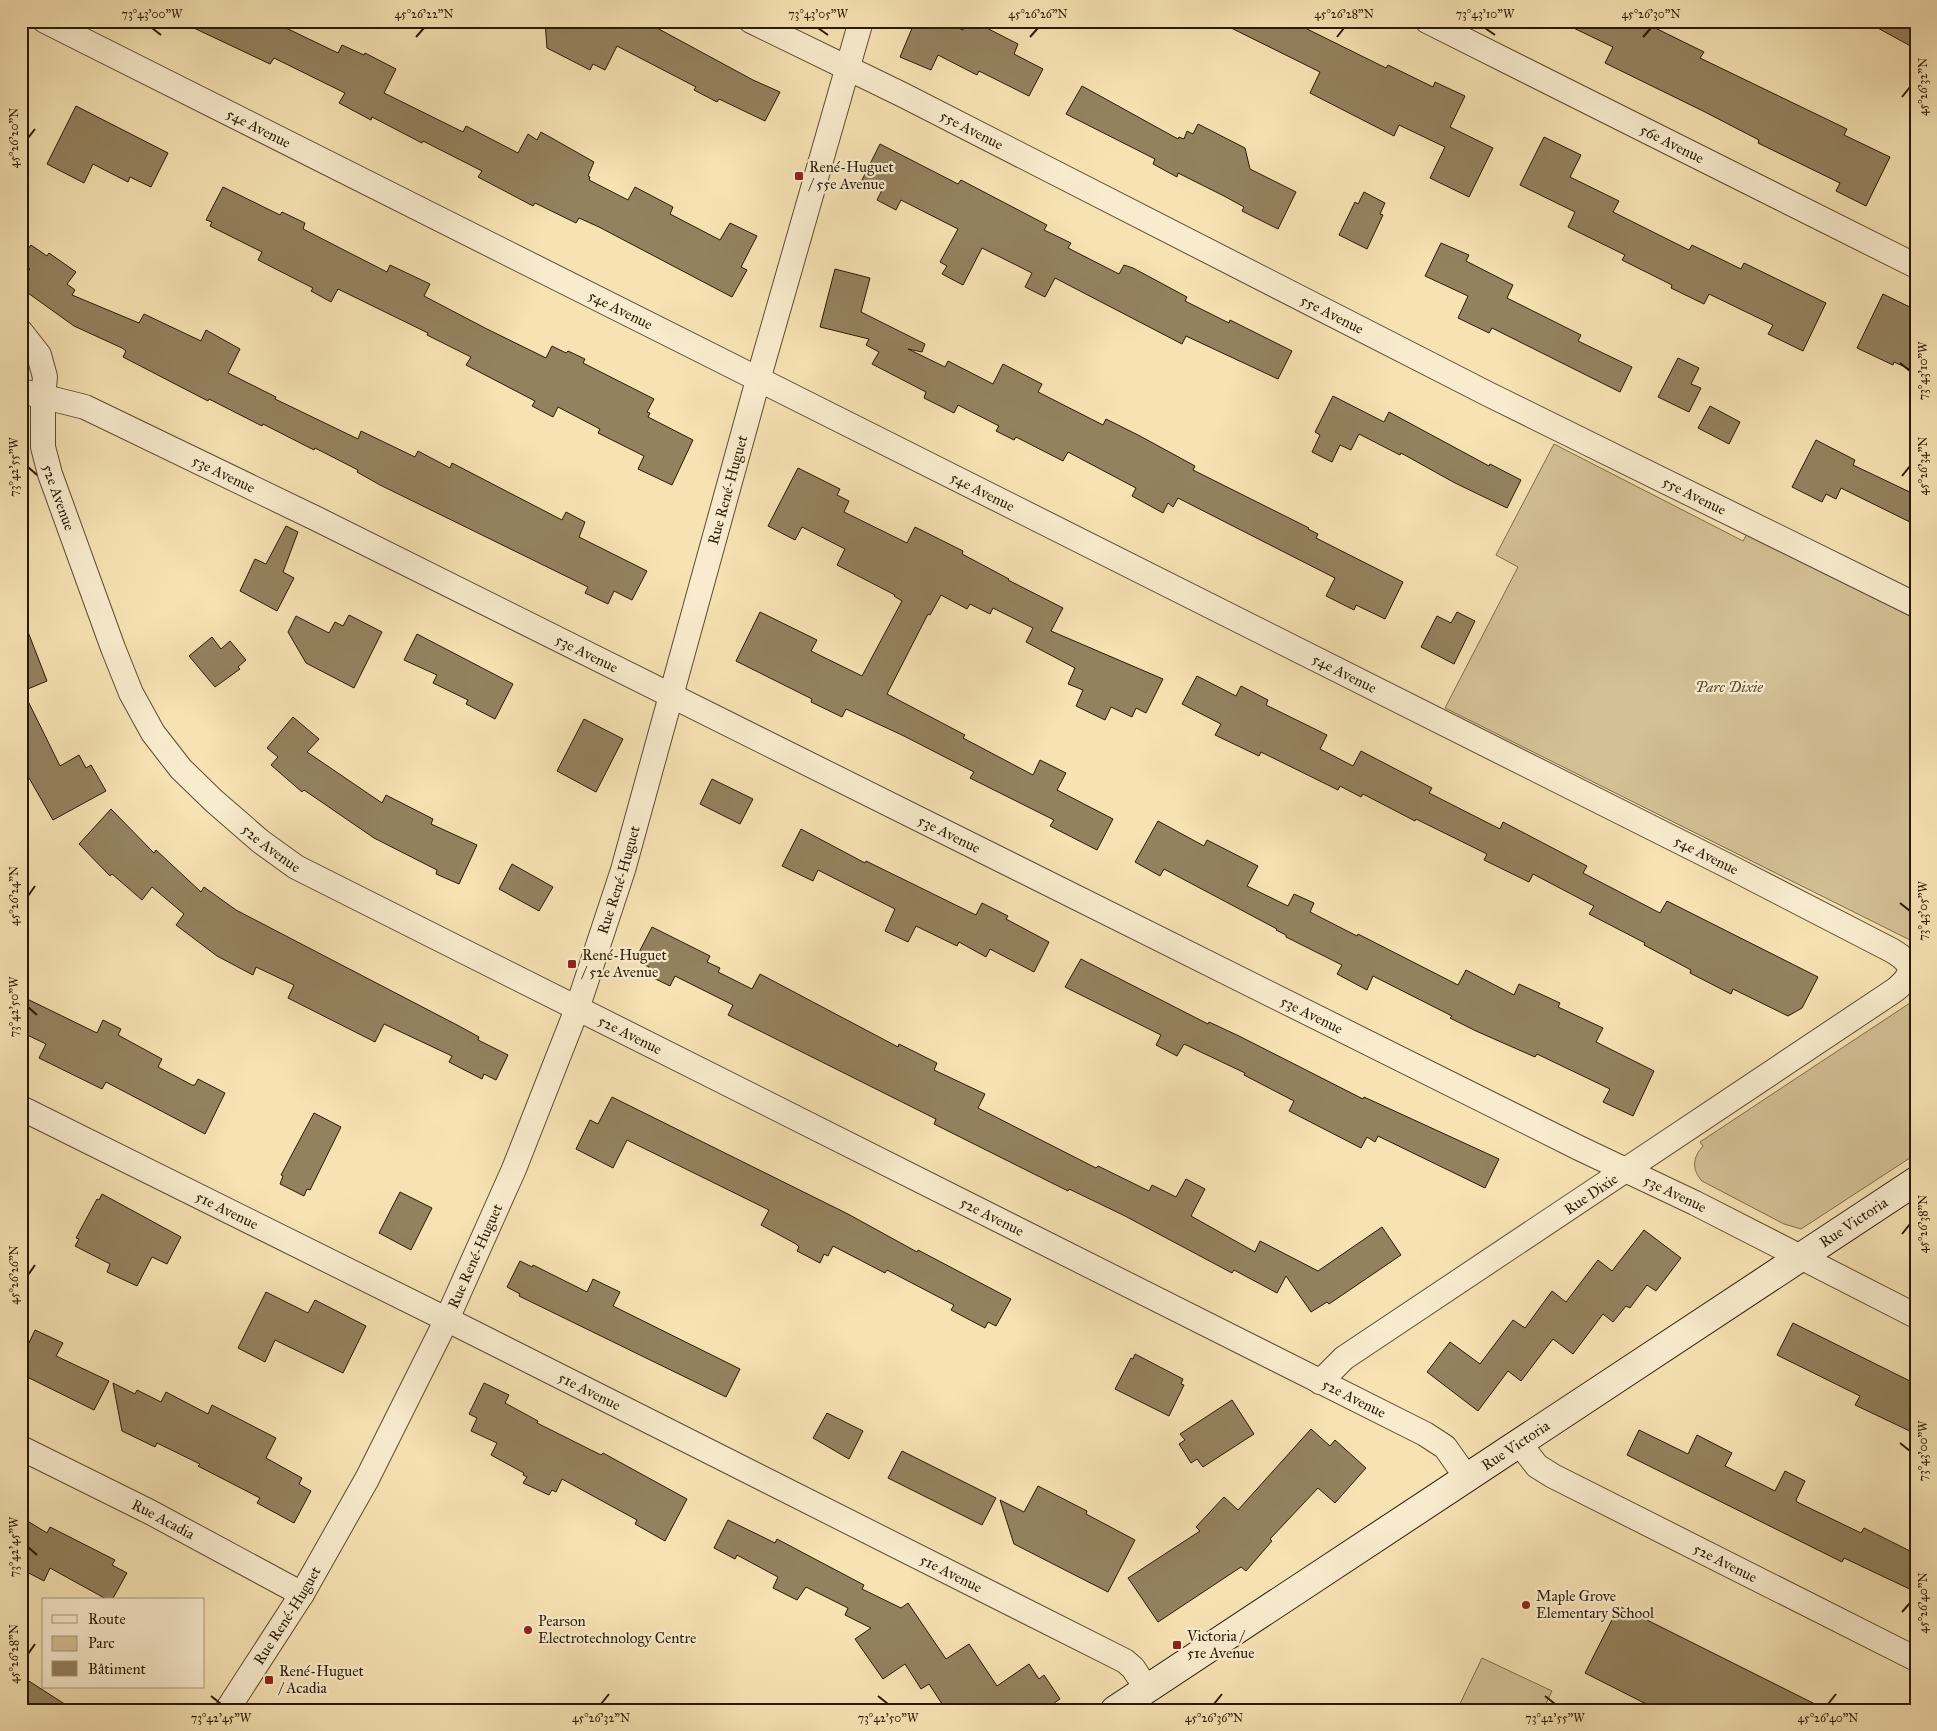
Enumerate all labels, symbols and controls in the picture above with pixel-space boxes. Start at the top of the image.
text: 73°43'00"W [122,7,183,21]
text: 45°26'22"N [394,7,454,21]
text: 73°43'05"W [788,7,848,21]
text: 45°26'26"N [1008,7,1068,21]
text: 45°26'28"N [1314,7,1374,21]
text: 73°43'10"W [1456,7,1515,21]
text: 45°26'30"N [1621,7,1681,21]
text: 45°26'32"N [1916,58,1930,116]
street label: 54e Avenue [223,105,294,152]
street label: 55e Avenue [937,106,1006,154]
text: 45°26'20"N [7,108,21,168]
street label: 56e Avenue [1637,120,1707,167]
place label: René-Huguet / 55e Avenue [808,158,894,193]
marker: René-Huguet / 55e Avenue [793,170,805,182]
street label: 54e Avenue [585,286,656,334]
street label: 55e Avenue [1298,291,1367,338]
text: 73°43'10"W [1916,341,1930,400]
street label: Rue René-Huguet [704,433,752,547]
text: 73°42'55"W [7,437,21,497]
text: 45°26'34"N [1916,437,1930,495]
street label: 53e Avenue [189,451,258,497]
street label: 52e Avenue [39,463,79,533]
street label: 54e Avenue [947,468,1018,515]
street label: 55e Avenue [1660,472,1729,519]
street label: 53e Avenue [553,630,621,677]
street label: 54e Avenue [1309,650,1380,697]
park label: Parc Dixie [1695,678,1763,696]
street label: 53e Avenue [915,811,983,857]
street label: 52e Avenue [238,820,303,877]
street label: Rue René-Huguet [593,823,644,937]
street label: 54e Avenue [1671,831,1741,879]
text: 45°26'24"N [7,866,21,926]
text: 73°43'05"W [1916,881,1930,941]
place label: René-Huguet / 52e Avenue [581,946,667,981]
marker: René-Huguet / 52e Avenue [566,958,578,970]
text: 73°42'50"W [7,976,21,1037]
street label: 53e Avenue [1277,992,1346,1038]
street label: 52e Avenue [595,1011,665,1058]
street label: Rue Dixie [1561,1170,1621,1218]
street label: 53e Avenue [1641,1171,1710,1216]
street label: 51e Avenue [193,1187,261,1233]
street label: 52e Avenue [957,1193,1027,1240]
street label: Rue Victoria [1816,1193,1891,1251]
text: 45°26'38"N [1916,1195,1930,1253]
street label: Rue René-Huguet [444,1200,507,1311]
text: 45°26'26"N [7,1245,21,1305]
street label: 51e Avenue [555,1368,624,1414]
street label: 52e Avenue [1319,1375,1389,1422]
street label: Rue Victoria [1478,1416,1554,1474]
text: 73°43'00"W [1916,1420,1930,1481]
street label: Rue Acadia [129,1495,198,1544]
text: 73°42'45"W [7,1516,21,1577]
street label: 52e Avenue [1690,1539,1760,1586]
street label: 51e Avenue [917,1550,985,1597]
street label: Rue René-Huguet [250,1563,325,1668]
text: 45°26'40"N [1916,1572,1930,1634]
place label: Maple Grove Elementary School [1536,1587,1655,1622]
legend [42,1598,205,1688]
marker: Maple Grove Elementary School [1520,1599,1532,1611]
text: Route [88,1610,126,1628]
place label: Pearson Electrotechnology Centre [538,1612,696,1647]
text: 45°26'28"N [7,1624,21,1684]
marker: Pearson Electrotechnology Centre [522,1624,534,1636]
place label: Victoria / 51e Avenue [1186,1627,1254,1662]
text: Parc [88,1634,115,1652]
marker: Victoria / 51e Avenue [1171,1639,1183,1651]
text: Bâtiment [88,1660,147,1678]
place label: René-Huguet / Acadia [278,1662,364,1697]
marker: René-Huguet / Acadia [263,1674,275,1686]
text: 73°42'45"W [191,1711,252,1725]
text: 45°26'32"N [572,1711,630,1725]
text: 73°42'50"W [858,1711,919,1725]
text: 45°26'36"N [1185,1711,1243,1725]
text: 73°42'55"W [1525,1711,1585,1725]
text: 45°26'40"N [1797,1711,1859,1725]

